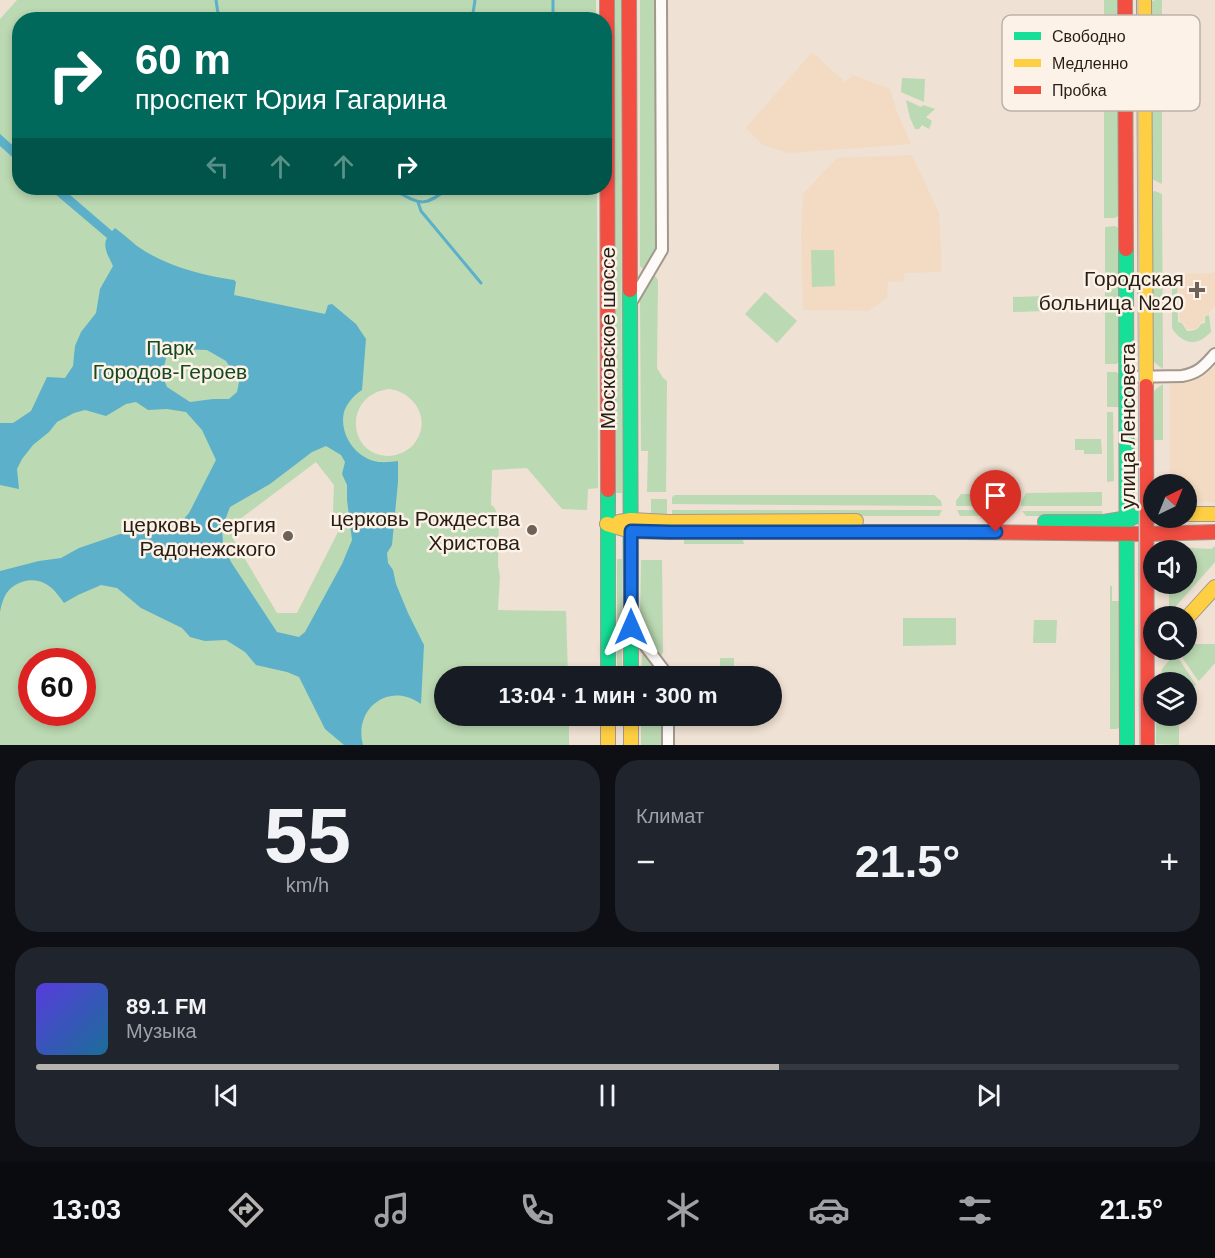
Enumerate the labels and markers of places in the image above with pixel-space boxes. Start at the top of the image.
place label: Городская больница №20 [1039,267,1184,314]
marker: Городская больница №20 [1188,281,1206,299]
pin [970,470,1021,532]
place label: церковь Рождества Христова [331,507,520,554]
place label: церковь Сергия Радонежского [123,513,276,560]
marker: церковь Рождества Христова [525,523,539,537]
marker: церковь Сергия Радонежского [281,529,295,543]

